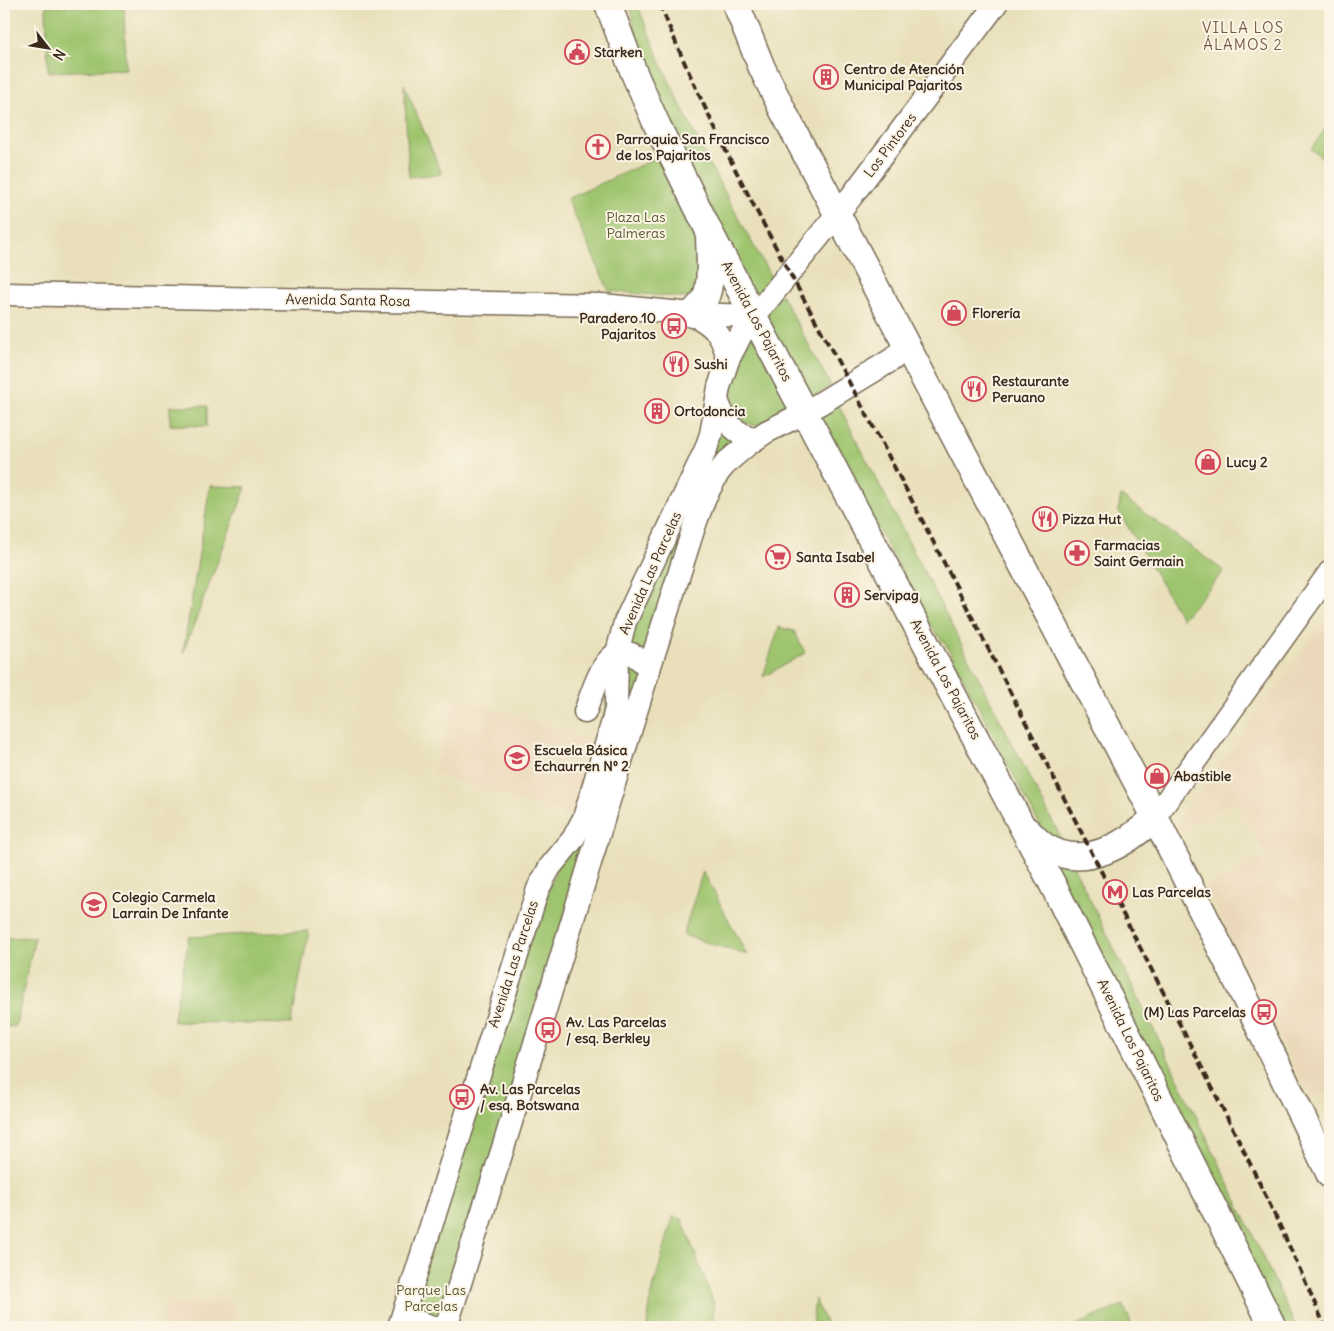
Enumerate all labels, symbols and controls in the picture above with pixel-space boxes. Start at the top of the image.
district label: VILLA LOS ÁLAMOS 2 [1202,18,1284,54]
north arrow [22,22,72,72]
public building icon: Starken [564,39,590,65]
place label: Starken [594,43,643,61]
text: N [49,46,69,63]
place label: Centro de Atención Municipal Pajaritos [844,60,964,94]
building icon: Centro de Atención Municipal Pajaritos [813,64,839,90]
street label: Los Pintores [860,109,920,181]
place label: Parroquia San Francisco de los Pajaritos [616,130,769,164]
church icon: Parroquia San Francisco de los Pajaritos [585,134,611,160]
park label: Plaza Las Palmeras [606,208,666,242]
street label: Avenida Los Pajaritos [718,258,796,384]
street label: Avenida Santa Rosa [285,290,411,310]
shop icon: Florería [941,300,967,326]
place label: Florería [972,304,1021,322]
place label: Paradero 10 Pajaritos [579,309,657,343]
bus stop icon: Paradero 10 Pajaritos [661,313,687,339]
restaurant icon: Sushi [663,351,689,377]
place label: Sushi [694,355,728,373]
place label: Restaurante Peruano [992,372,1069,406]
restaurant icon: Restaurante Peruano [961,376,987,402]
building icon: Ortodoncia [644,398,670,424]
place label: Ortodoncia [674,402,746,420]
shop icon: Lucy 2 [1195,449,1221,475]
place label: Lucy 2 [1226,453,1268,471]
restaurant icon: Pizza Hut [1032,506,1058,532]
street label: Avenida Las Parcelas [615,509,685,637]
place label: Pizza Hut [1062,510,1121,528]
place label: Farmacias Saint Germain [1094,536,1184,570]
pharmacy icon: Farmacias Saint Germain [1064,540,1090,566]
supermarket icon: Santa Isabel [765,544,791,570]
place label: Santa Isabel [796,548,875,566]
building icon: Servipag [834,582,860,608]
place label: Servipag [864,586,919,604]
street label: Avenida Los Pajaritos [907,616,985,742]
place label: Escuela Básica Echaurren Nº 2 [534,741,629,775]
school or university icon: Escuela Básica Echaurren Nº 2 [504,745,530,771]
shop icon: Abastible [1144,763,1170,789]
place label: Abastible [1174,767,1232,785]
metro station icon: Las Parcelas [1102,879,1128,905]
place label: Las Parcelas [1132,883,1211,901]
place label: Colegio Carmela Larrain De Infante [112,888,229,922]
school or university icon: Colegio Carmela Larrain De Infante [81,892,107,918]
street label: Avenida Las Parcelas [484,898,542,1030]
street label: Avenida Los Pajaritos [1094,976,1168,1104]
bus stop icon: (M) Las Parcelas [1251,999,1277,1025]
place label: (M) Las Parcelas [1144,1003,1247,1021]
place label: Av. Las Parcelas / esq. Berkley [566,1013,667,1047]
bus stop icon: Av. Las Parcelas / esq. Berkley [535,1017,561,1043]
place label: Av. Las Parcelas / esq. Botswana [480,1080,581,1114]
bus stop icon: Av. Las Parcelas / esq. Botswana [449,1084,475,1110]
park label: Parque Las Parcelas [396,1281,466,1315]

